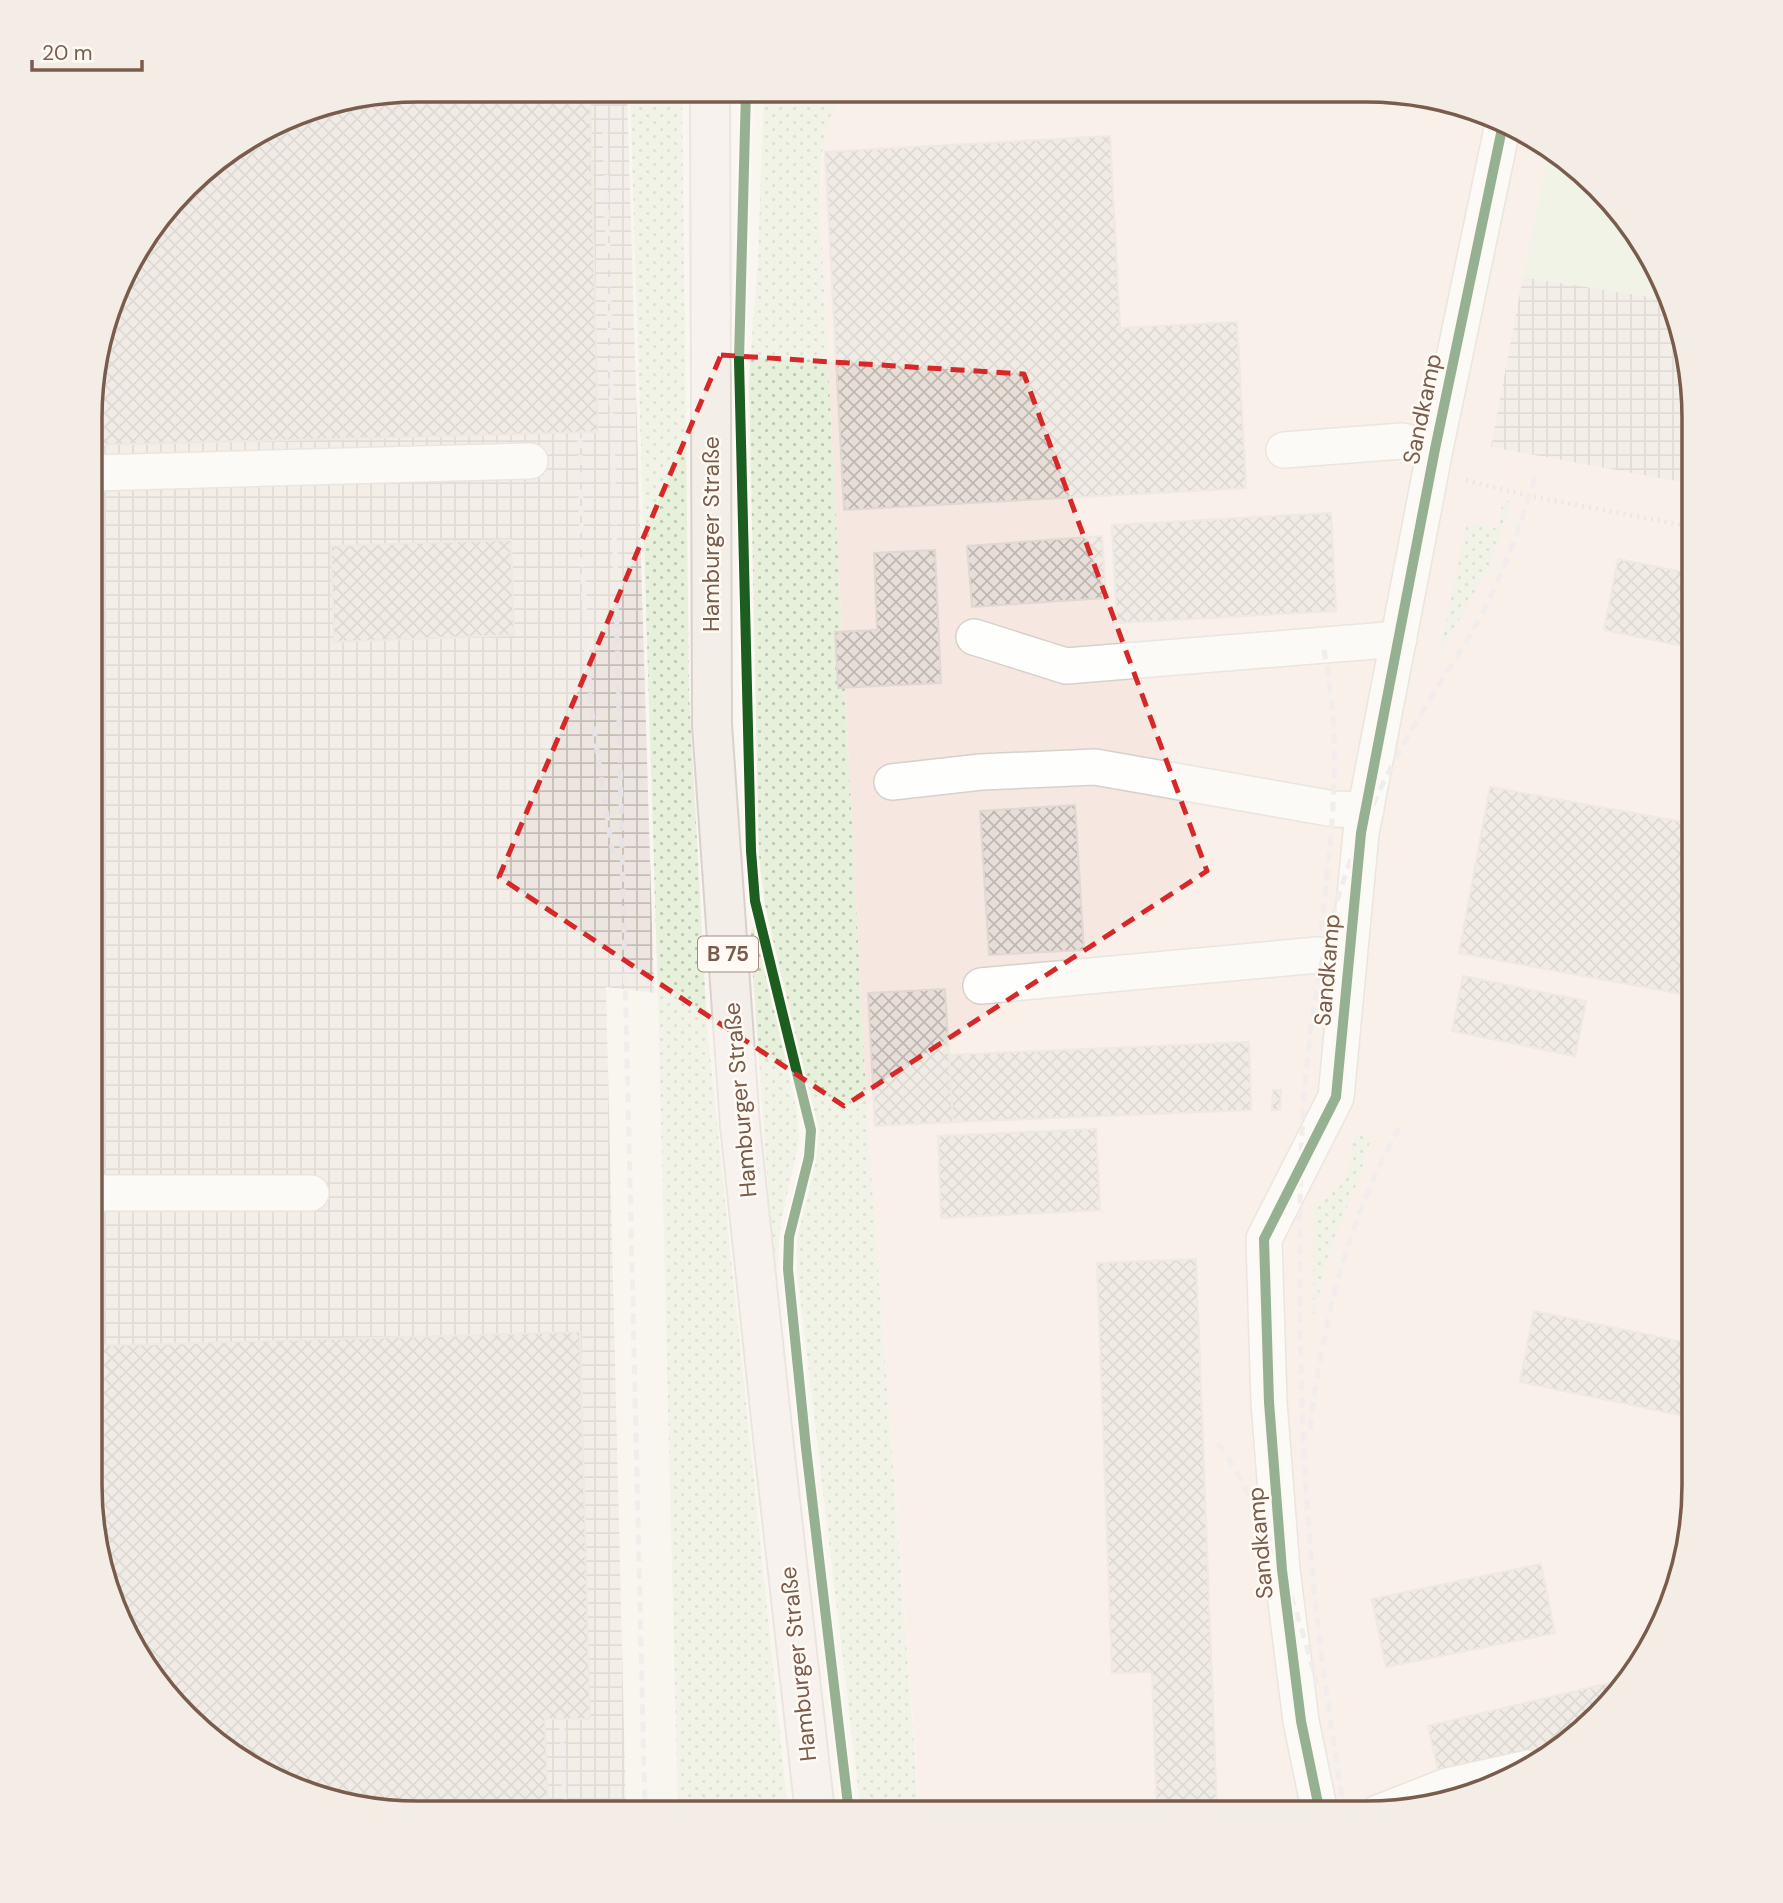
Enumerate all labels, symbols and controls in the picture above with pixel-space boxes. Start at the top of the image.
scale bar [32,28,142,72]
text: 20 m [42,39,93,67]
street label: Sandkamp [1396,351,1448,467]
street label: Hamburger Straße [696,436,726,632]
street label: Sandkamp [1307,913,1347,1027]
road number: B 75 [698,936,758,972]
street label: Hamburger Straße [717,1001,763,1199]
street label: Sandkamp [1240,1486,1280,1600]
street label: Hamburger Straße [773,1565,823,1763]

